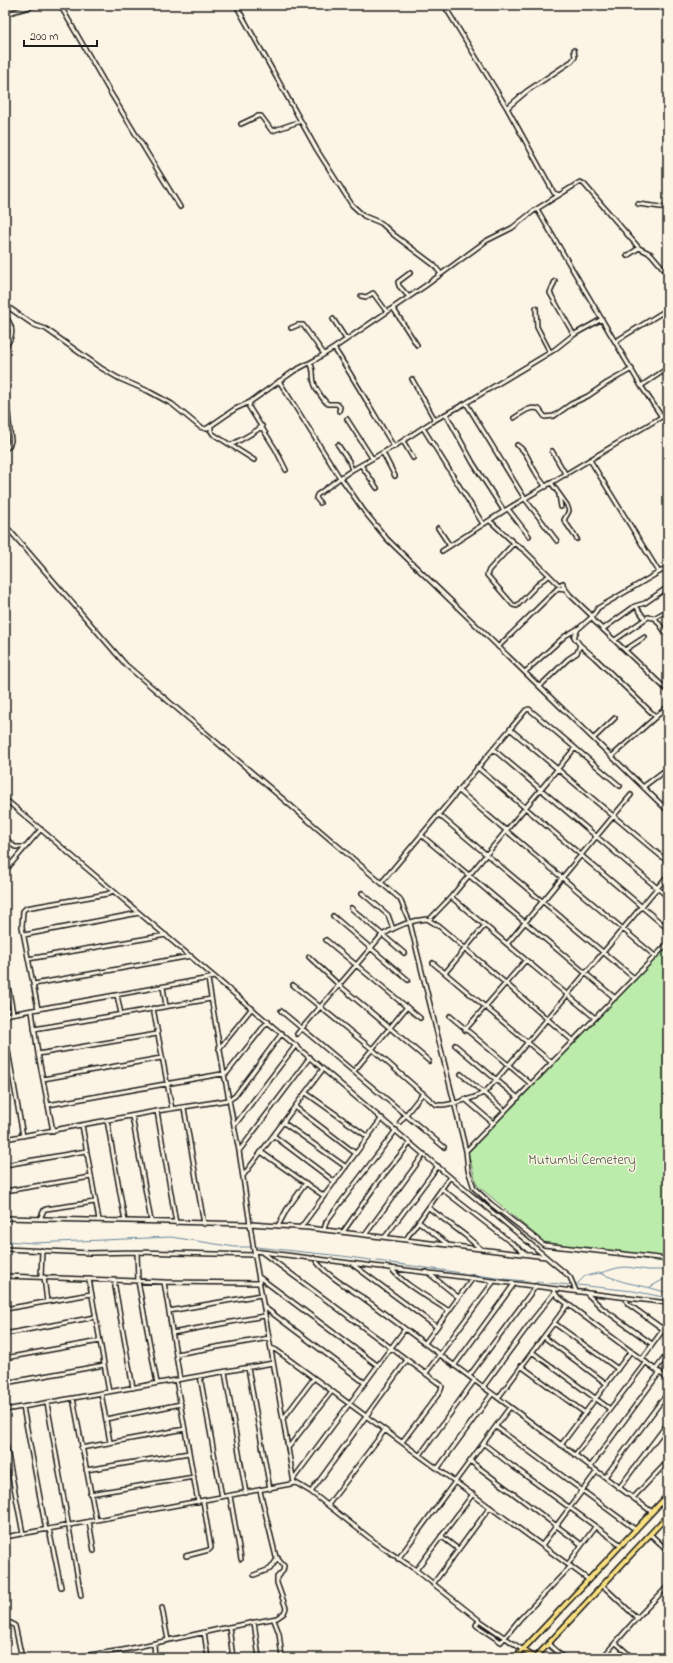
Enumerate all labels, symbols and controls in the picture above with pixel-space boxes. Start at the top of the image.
scale bar [24,22,97,48]
text: 200 m [30,28,59,46]
park label: Mutumbi Cemetery [528,1150,636,1172]

